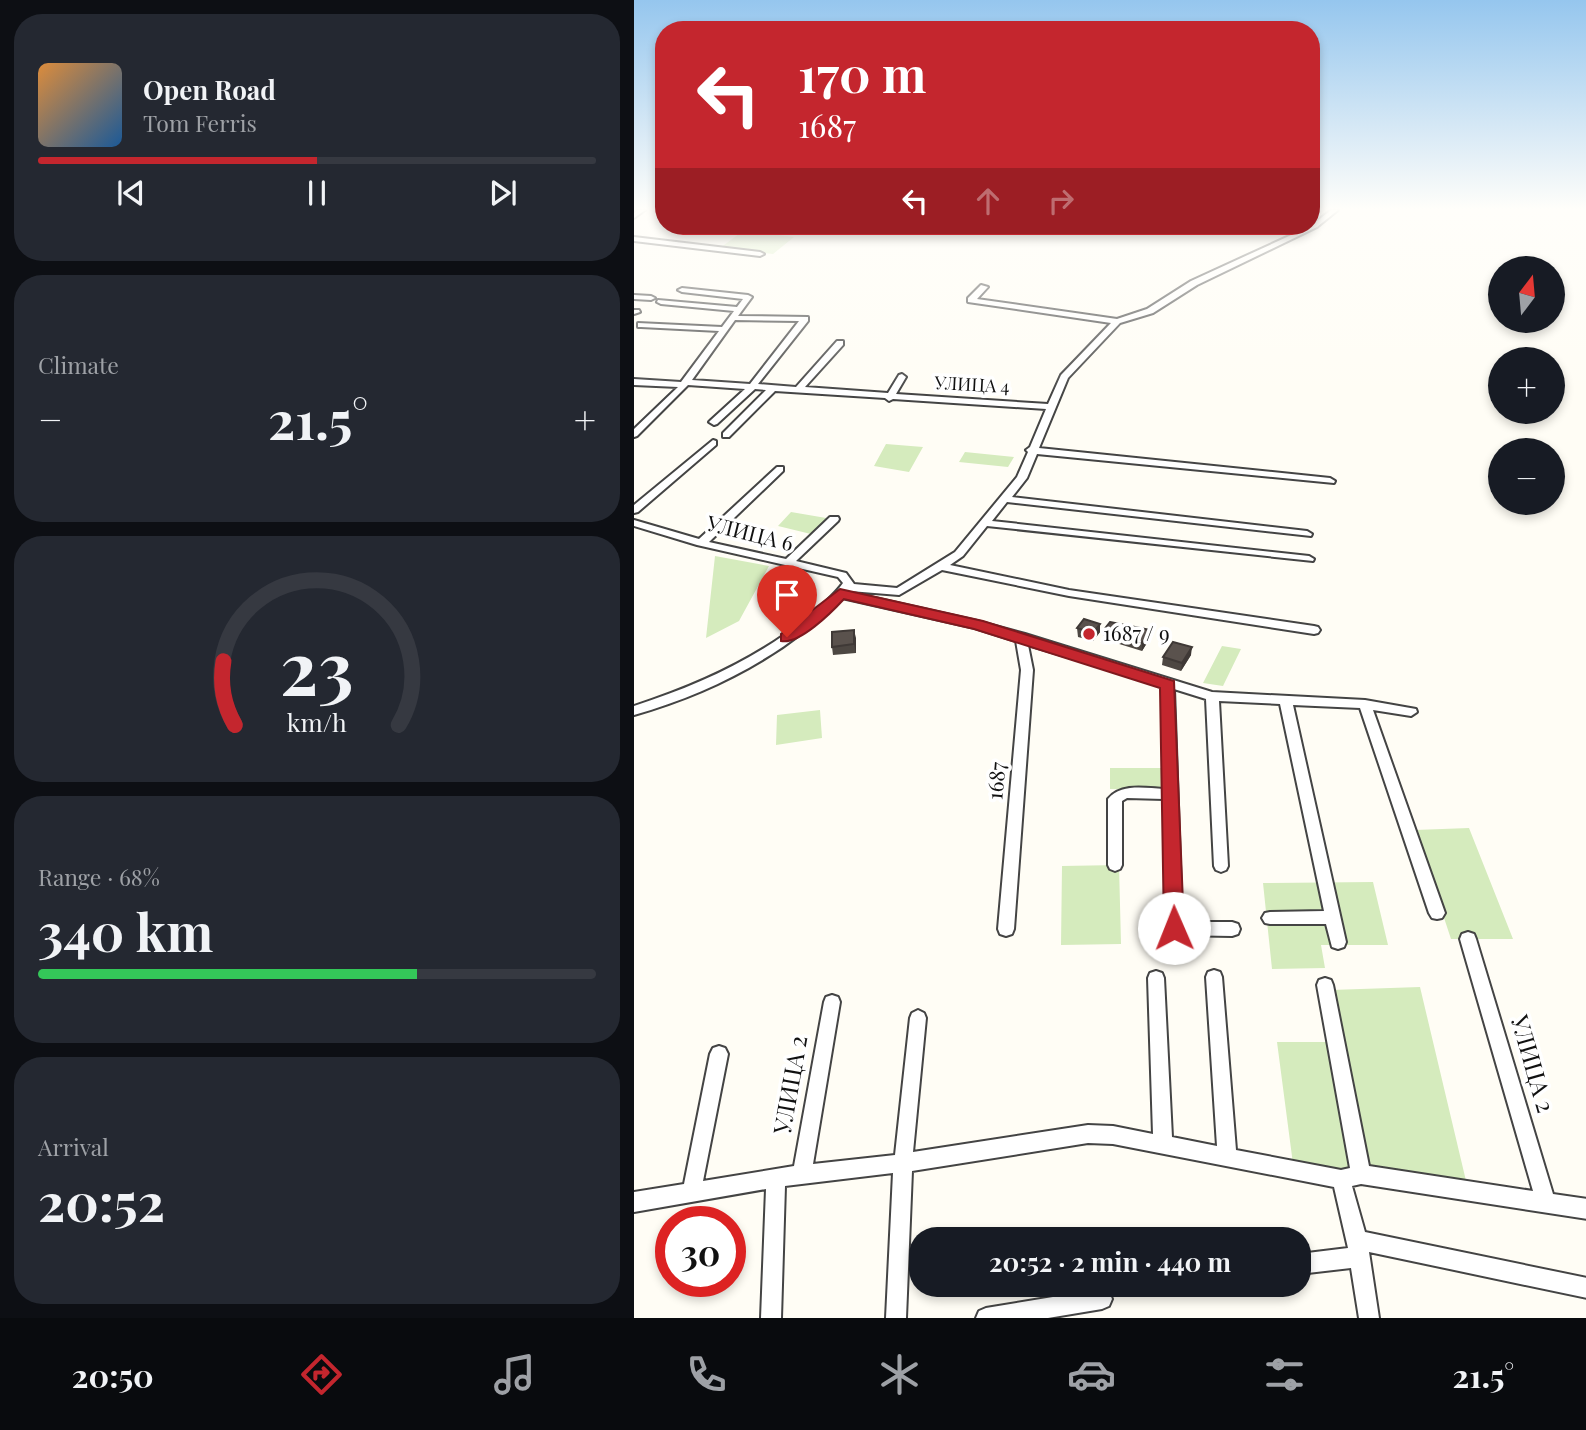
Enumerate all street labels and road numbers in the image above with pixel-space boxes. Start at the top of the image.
street label: УЛИЦА 4 [933,370,1010,398]
street label: УЛИЦА 6 [703,508,797,556]
street label: 1687 [979,760,1011,801]
street label: УЛИЦА 2 [1504,1010,1563,1116]
street label: УЛИЦА 2 [764,1033,813,1138]

